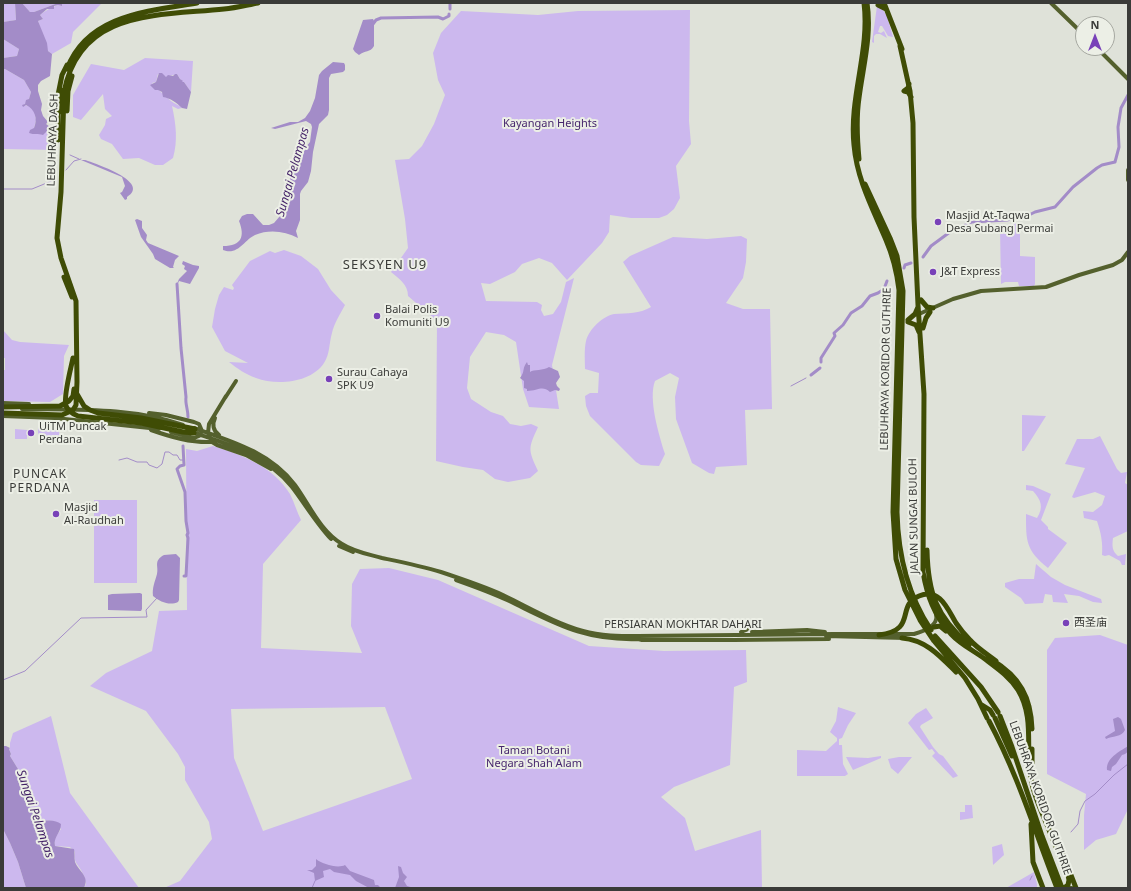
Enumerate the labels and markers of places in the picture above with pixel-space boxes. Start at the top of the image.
place label: Masjid At-Taqwa Desa Subang Permai [946,209,1053,235]
marker: Masjid At-Taqwa Desa Subang Permai [933,217,943,227]
place label: J&T Express [941,265,1000,279]
marker: J&T Express [928,267,938,277]
place label: Balai Polis Komuniti U9 [385,303,449,329]
marker: Balai Polis Komuniti U9 [372,311,382,321]
place label: Surau Cahaya SPK U9 [337,366,408,392]
marker: Surau Cahaya SPK U9 [324,374,334,384]
place label: UiTM Puncak Perdana [39,420,106,446]
marker: UiTM Puncak Perdana [26,428,36,438]
place label: Masjid Al-Raudhah [64,501,124,527]
marker: Masjid Al-Raudhah [51,509,61,519]
place label: 西圣庙 [1074,616,1107,630]
marker: 西圣庙 [1061,618,1071,628]

